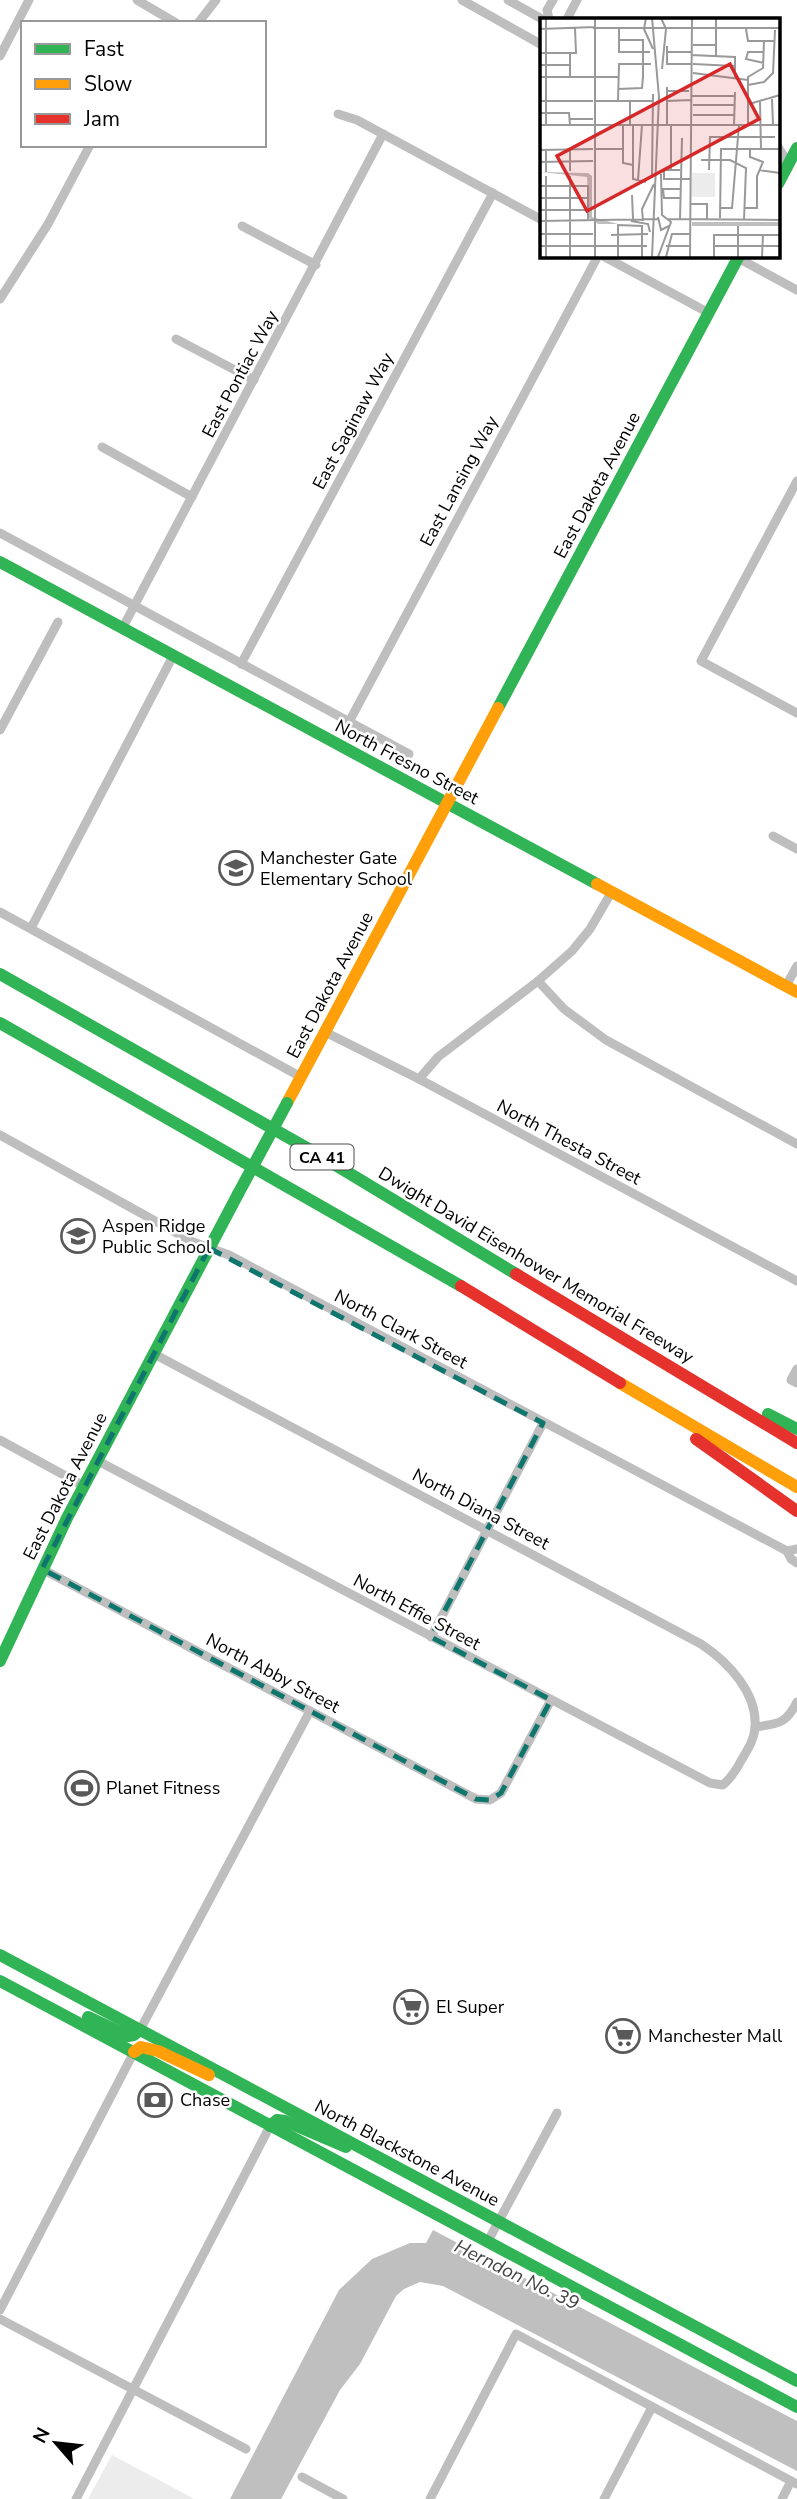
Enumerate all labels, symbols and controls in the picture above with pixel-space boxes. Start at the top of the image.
inset map [540,18,780,257]
legend [21,21,266,147]
text: Fast [84,35,124,63]
text: Slow [84,70,133,98]
text: Jam [83,105,120,133]
street label: East Pontiac Way [196,305,284,442]
street label: East Saginaw Way [307,348,400,494]
street label: East Dakota Avenue [548,408,646,562]
street label: East Lansing Way [414,411,504,550]
street label: North Fresno Street [331,714,484,810]
place label: Manchester Gate Elementary School [260,846,413,891]
school or university icon: Manchester Gate Elementary School [217,849,255,887]
street label: East Dakota Avenue [281,908,379,1062]
street label: North Thesta Street [493,1094,646,1191]
road number: CA 41 [290,1144,354,1170]
street label: Dwight David Eisenhower Memorial Freeway [374,1161,699,1369]
place label: Aspen Ridge Public School [102,1214,212,1259]
school or university icon: Aspen Ridge Public School [59,1217,97,1255]
street label: North Clark Street [330,1284,472,1375]
street label: East Dakota Avenue [17,1408,113,1564]
street label: North Diana Street [408,1463,554,1556]
street label: North Effie Street [349,1568,485,1656]
street label: North Abby Street [202,1628,345,1719]
sports icon: Planet Fitness [63,1769,101,1807]
place label: Planet Fitness [106,1776,220,1800]
supermarket icon: El Super [392,1988,430,2026]
place label: El Super [436,1995,505,2019]
supermarket icon: Manchester Mall [604,2017,642,2055]
place label: Manchester Mall [648,2024,783,2048]
bank icon: Chase [136,2081,174,2119]
place label: Chase [180,2088,230,2112]
street label: North Blackstone Avenue [310,2094,504,2212]
water label: Herndon No. 39 [450,2233,583,2316]
north arrow [21,2408,91,2478]
text: N [27,2423,57,2448]

